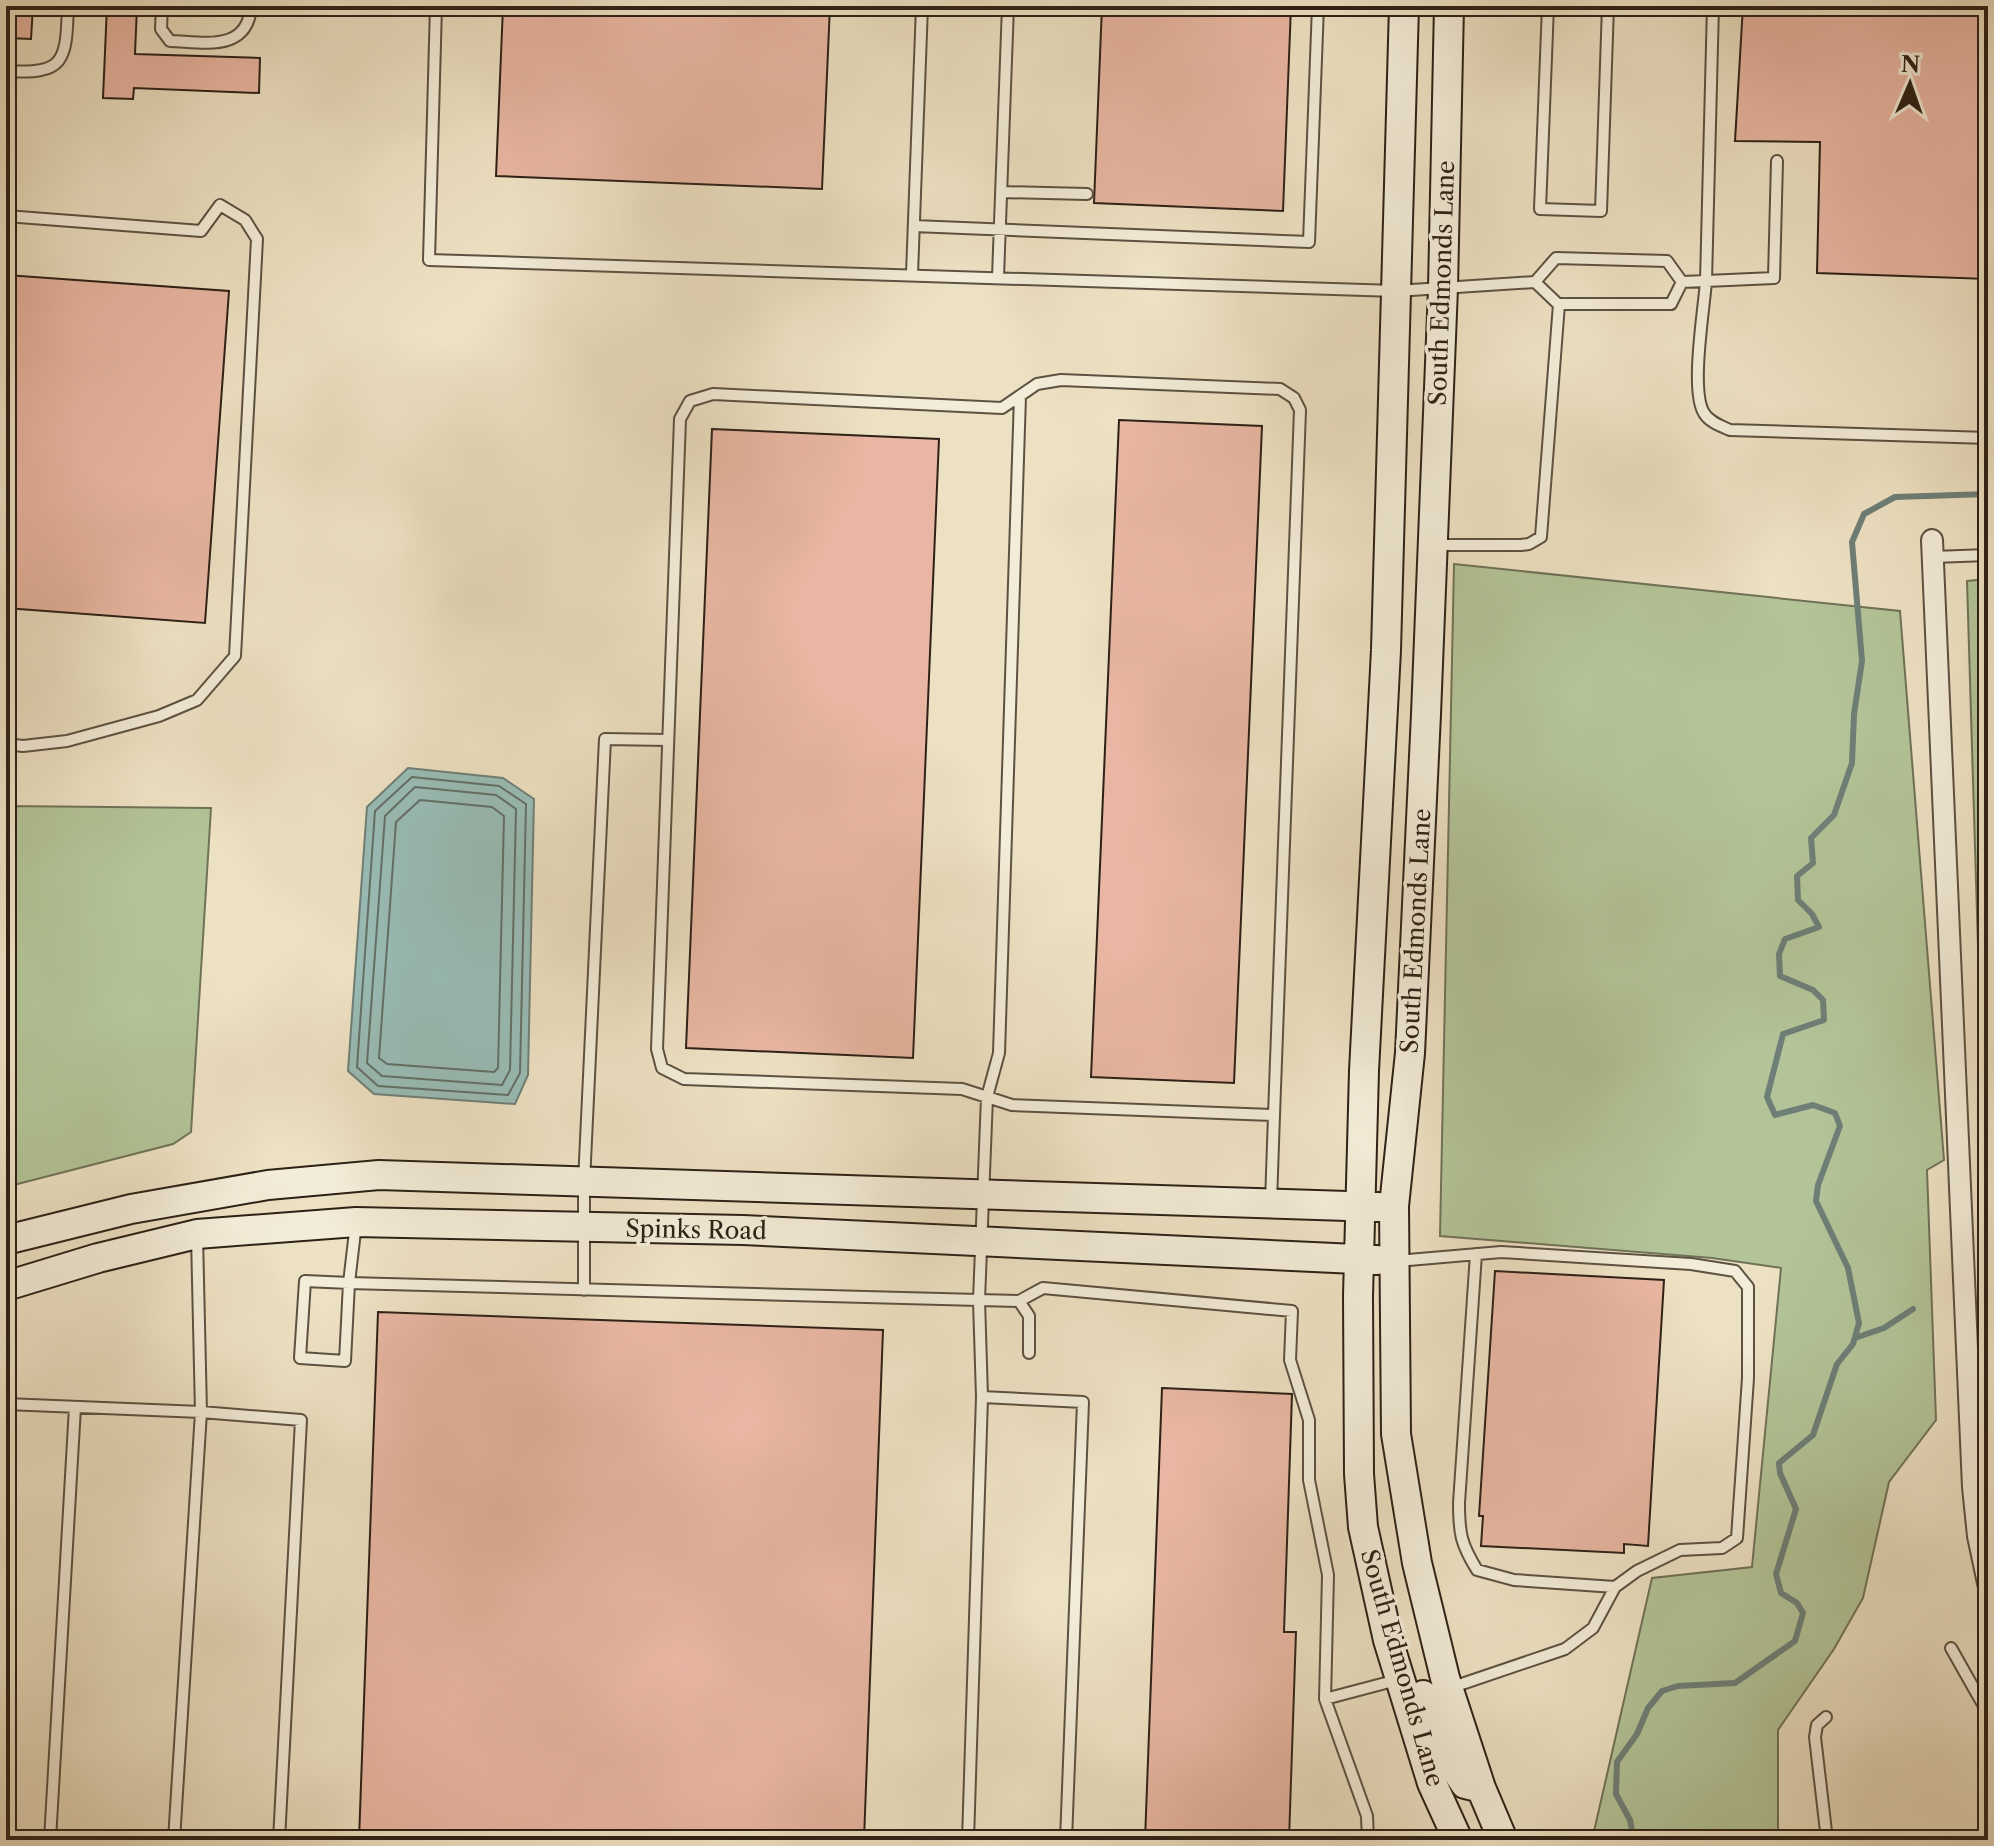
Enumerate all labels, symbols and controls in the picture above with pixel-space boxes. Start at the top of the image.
north arrow [1870,44,1950,124]
text: N [1901,51,1921,78]
street label: South Edmonds Lane [1423,160,1460,406]
street label: South Edmonds Lane [1395,808,1436,1054]
street label: Spinks Road [625,1214,767,1245]
street label: South Edmonds Lane [1355,1546,1450,1790]

